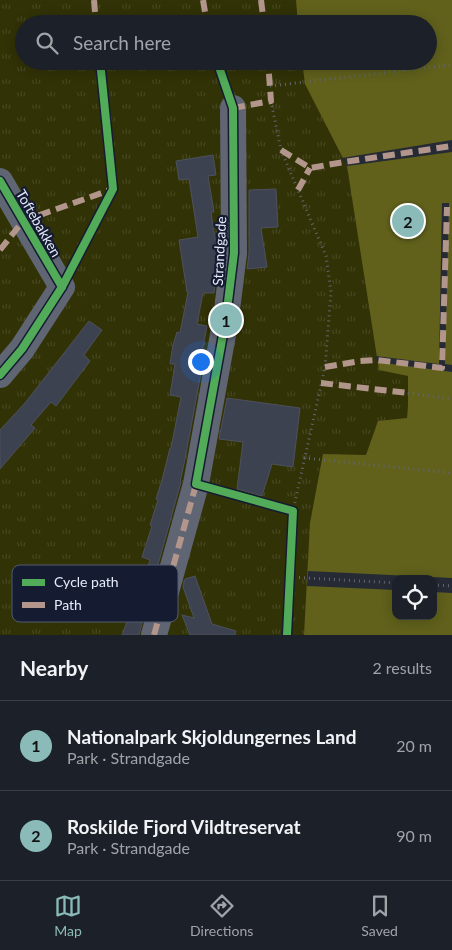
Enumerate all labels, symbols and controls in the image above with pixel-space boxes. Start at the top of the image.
search box [15,15,437,70]
icon: search [33,29,61,57]
text: Search here [73,31,171,54]
street label: Toftebakken [13,186,65,260]
pin: 2 [392,202,424,240]
street label: Strandgade [209,216,229,286]
pin: 1 [210,301,242,339]
your location [188,349,214,375]
legend [12,565,178,622]
text: Cycle path [54,573,119,590]
map controls [392,575,437,620]
button: locate [392,575,437,620]
text: Path [54,596,82,613]
text: Nearby [20,655,88,680]
text: 2 results [372,658,432,677]
text: Nationalpark Skjoldungernes Land [67,725,356,748]
text: 1 [31,736,41,755]
text: 20 m [396,736,432,755]
text: Park · Strandgade [67,748,190,767]
text: Roskilde Fjord Vildtreservat [67,815,301,838]
text: 2 [31,826,41,845]
text: 90 m [396,826,432,845]
text: Park · Strandgade [67,838,190,857]
tab: Map [54,892,82,939]
tab: Directions [190,892,253,939]
tab: Saved [361,892,398,939]

